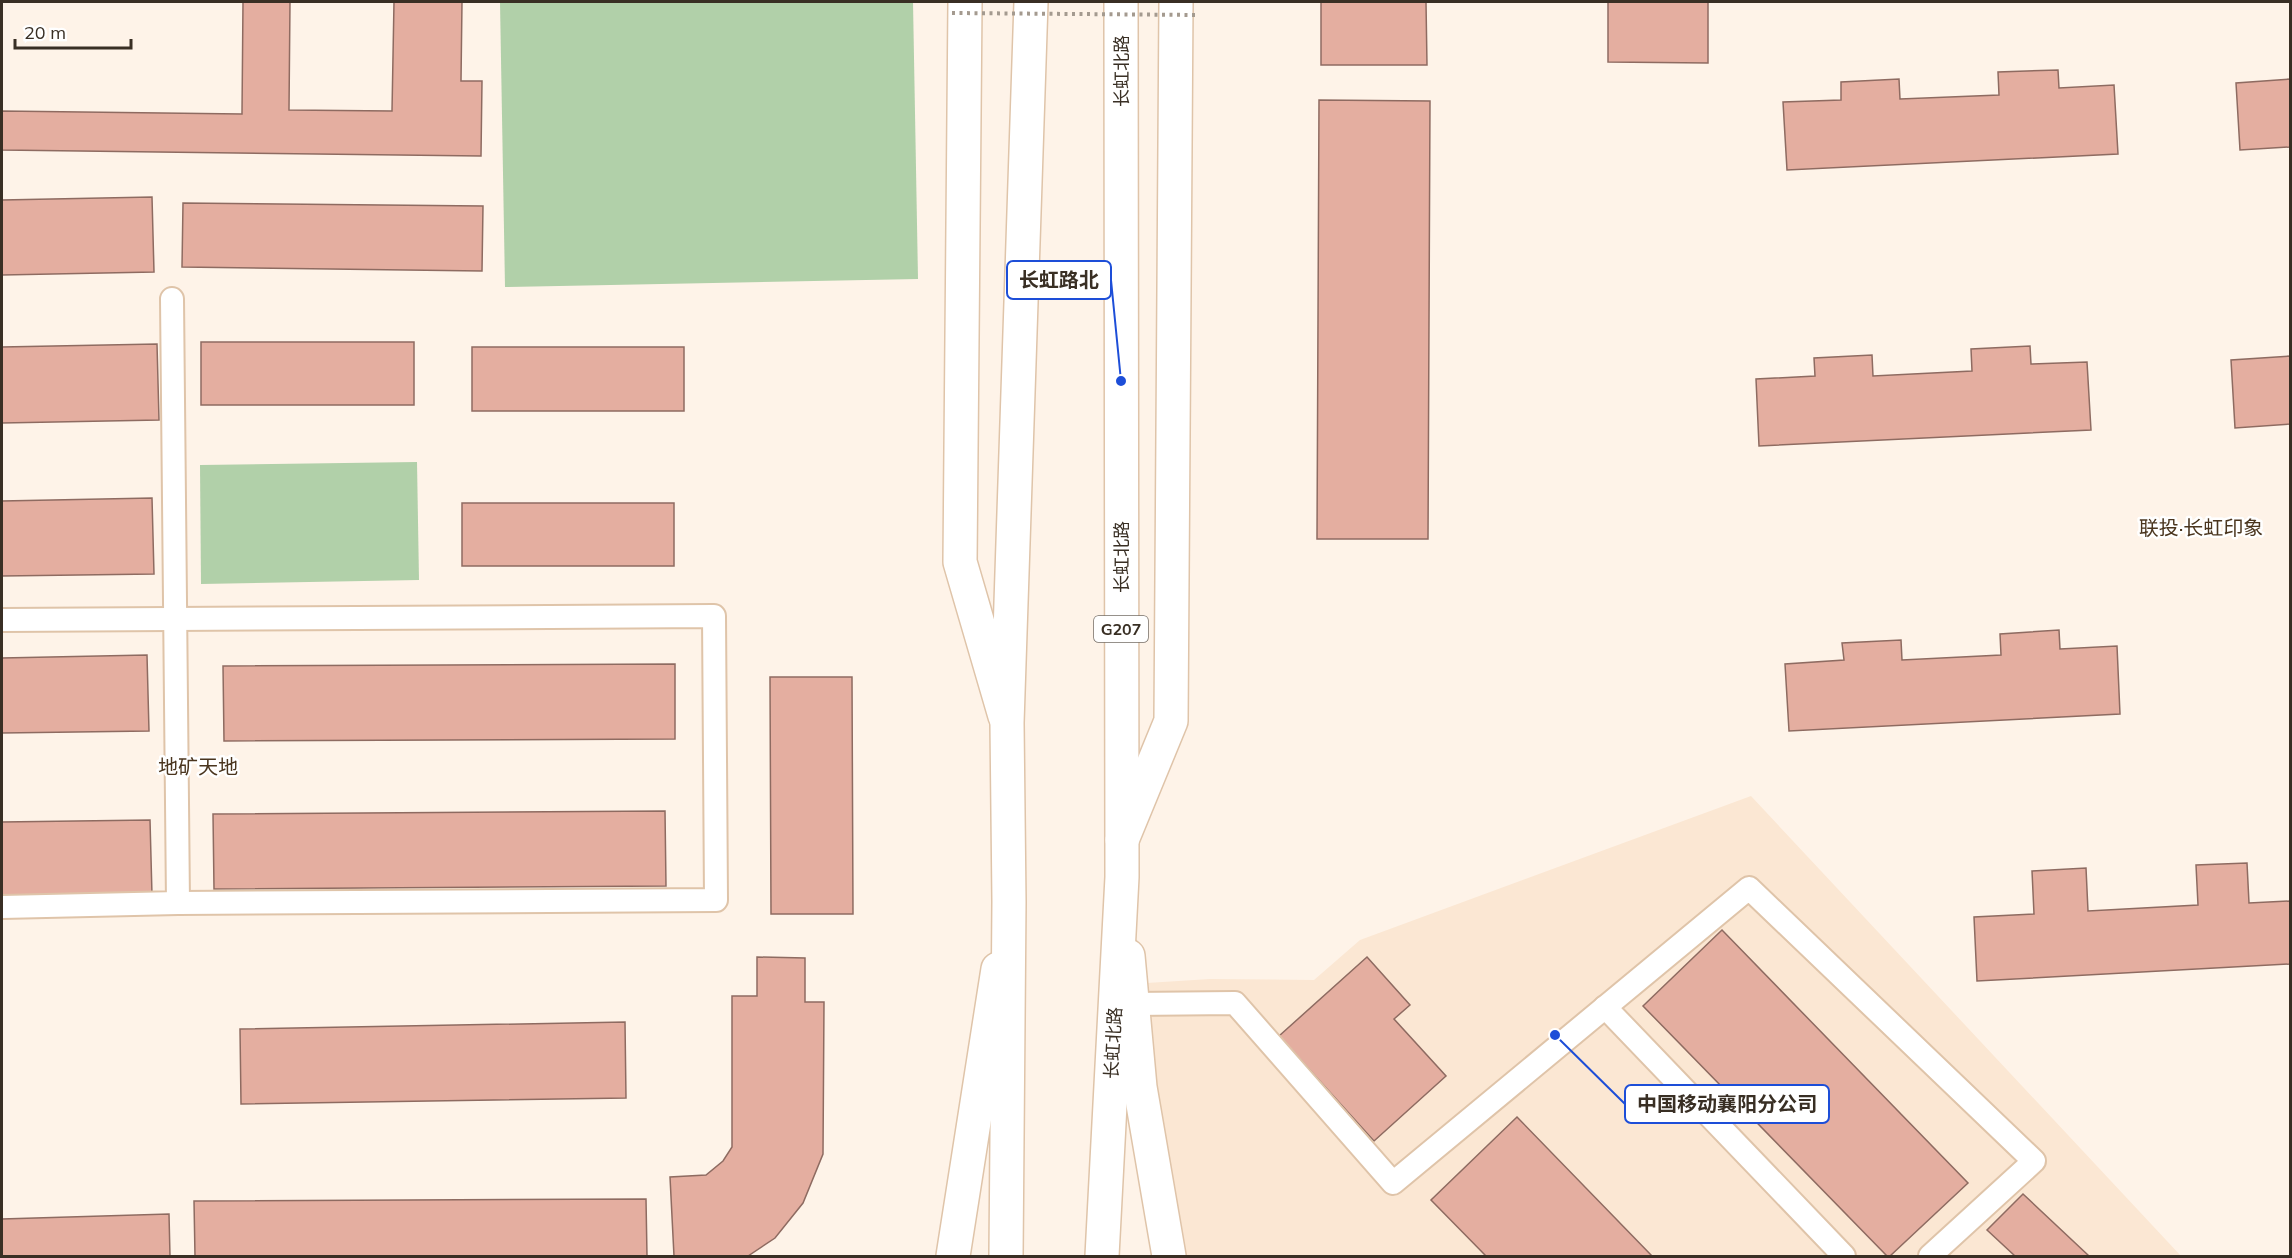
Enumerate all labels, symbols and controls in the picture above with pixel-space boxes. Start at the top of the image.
scale bar [15,12,130,50]
text: 20 m [24,21,66,44]
street label: 长虹北路 [1110,35,1133,107]
callout: 长虹路北 [1007,261,1111,299]
text: 长虹路北 [1019,267,1099,292]
district label: 联投·长虹印象 [2139,515,2263,540]
street label: 长虹北路 [1110,521,1133,593]
road number: G207 [1094,616,1148,642]
district label: 地矿天地 [158,754,238,779]
street label: 长虹北路 [1100,1006,1126,1080]
callout: 中国移动襄阳分公司 [1625,1085,1829,1123]
text: 中国移动襄阳分公司 [1637,1091,1817,1116]

